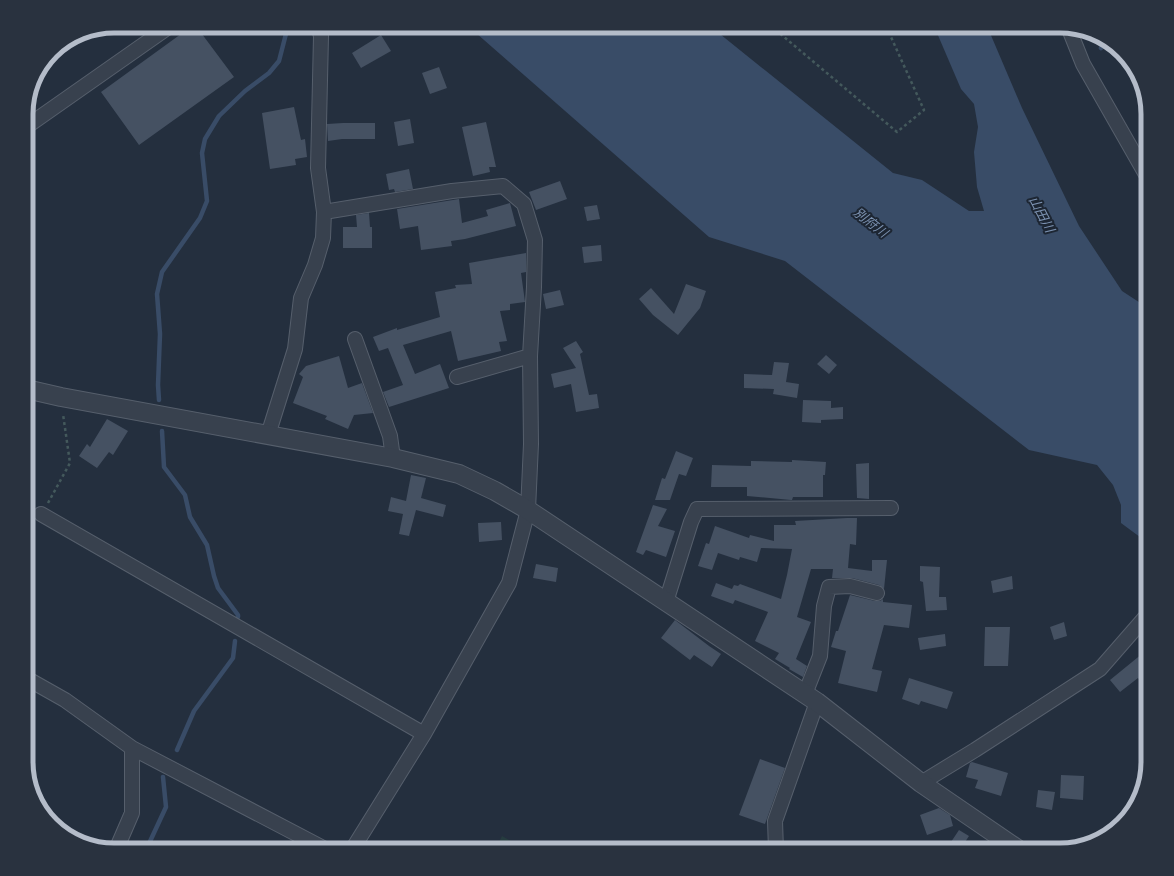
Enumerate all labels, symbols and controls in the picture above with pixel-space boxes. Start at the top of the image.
water label: 山田川 [1025,193,1060,237]
water label: 別府川 [850,203,893,242]

